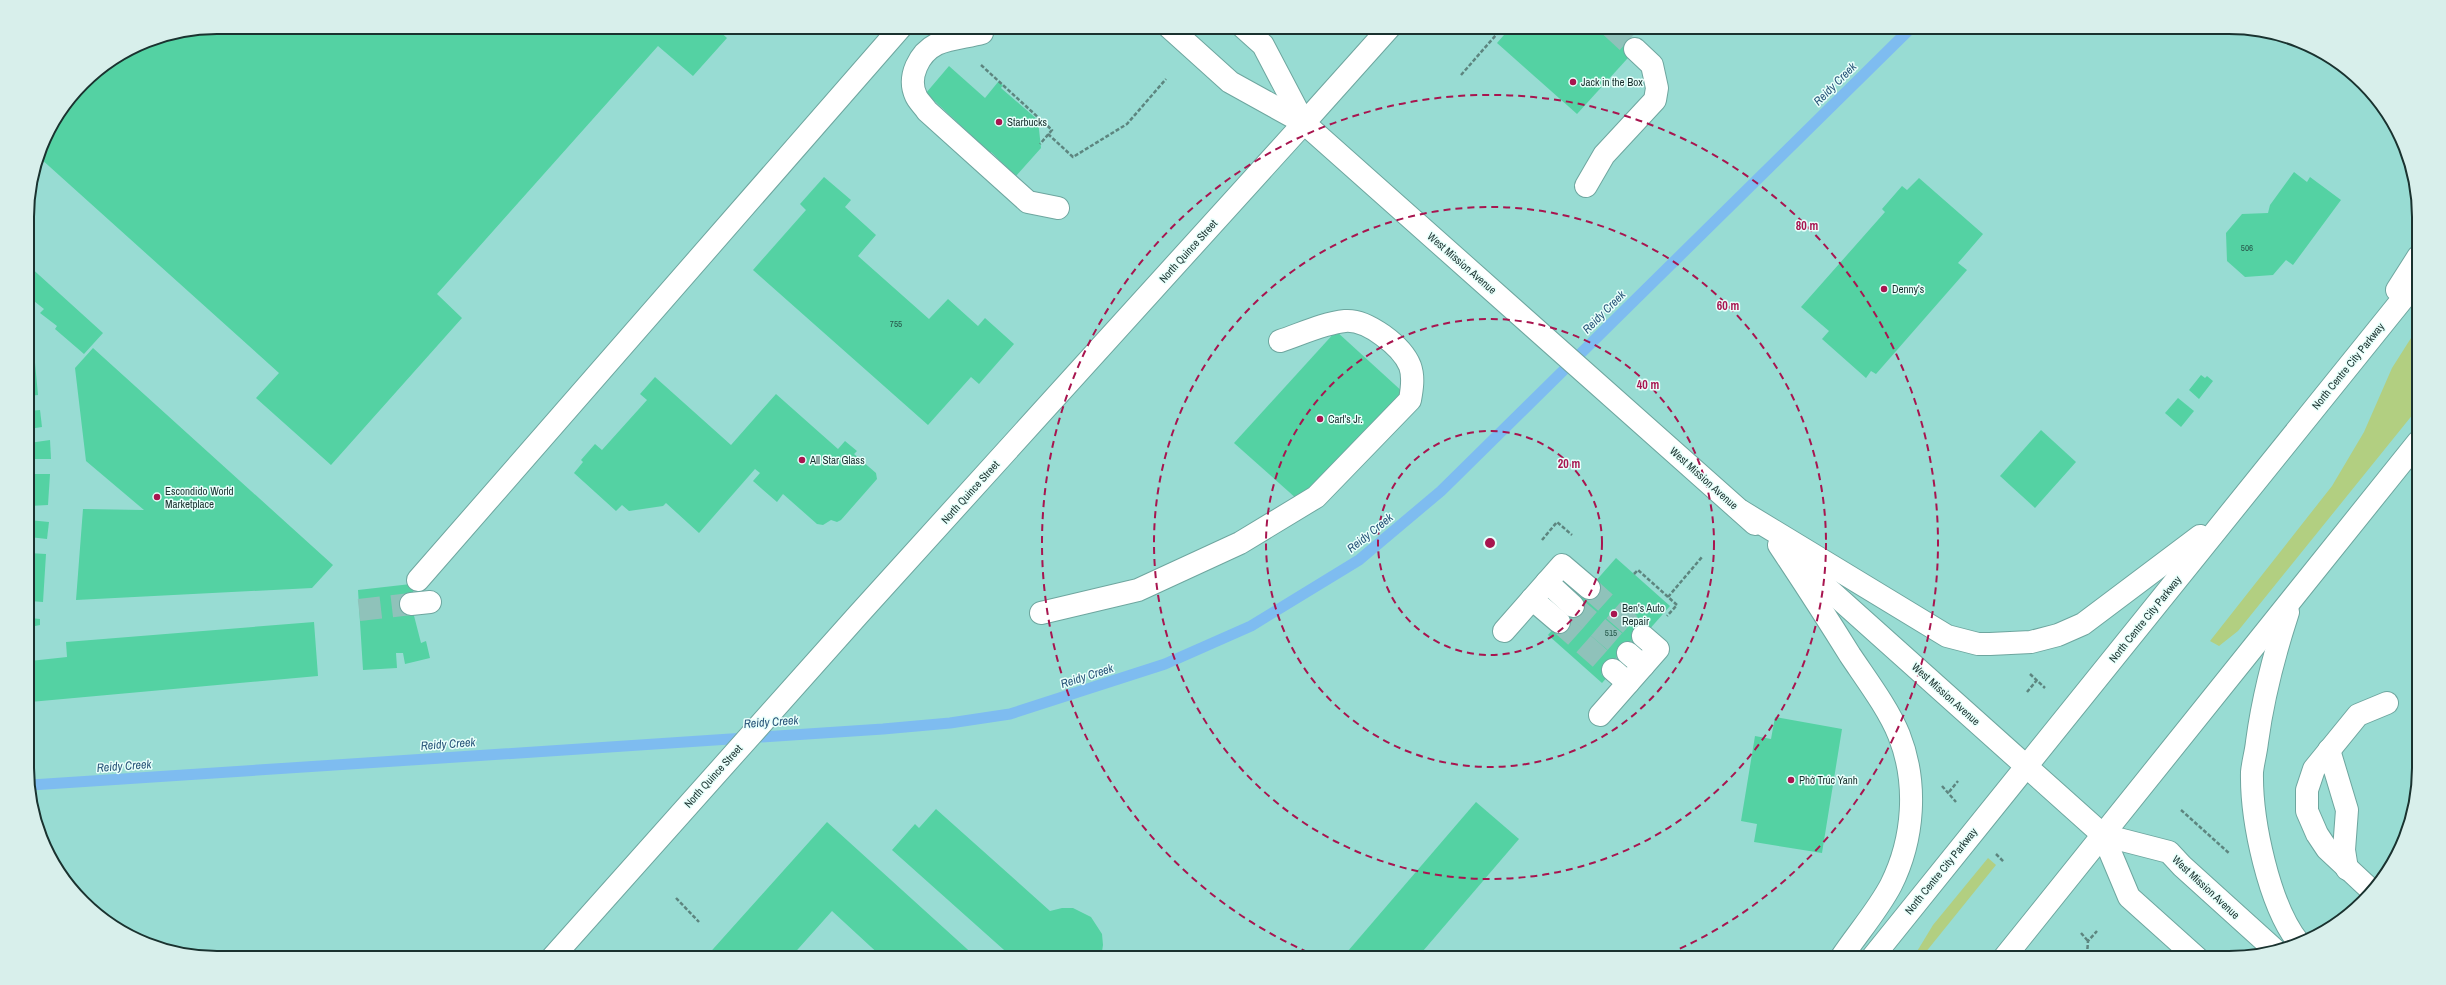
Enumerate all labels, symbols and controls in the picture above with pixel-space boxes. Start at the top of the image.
water label: Reidy Creek [1810,58,1861,109]
place label: Jack in the Box [1581,75,1643,89]
marker: Jack in the Box [1568,77,1578,87]
place label: Starbucks [1007,115,1048,129]
marker: Starbucks [994,117,1004,127]
street label: North Quince Street [1156,216,1220,285]
text: 80 m [1796,218,1818,234]
street label: West Mission Avenue [1425,229,1499,297]
house number: 506 [2241,242,2253,254]
place label: Denny's [1892,282,1925,296]
marker: Denny's [1879,284,1889,294]
water label: Reidy Creek [1579,286,1630,337]
text: 60 m [1717,298,1739,314]
house number: 755 [890,318,902,330]
street label: North Centre City Parkway [2309,320,2387,412]
text: 40 m [1637,377,1659,393]
place label: Carl's Jr. [1328,412,1363,426]
marker: Carl's Jr. [1315,414,1325,424]
street label: West Mission Avenue [1667,444,1741,512]
place label: All Star Glass [809,453,865,467]
marker: All Star Glass [797,455,807,465]
text: 20 m [1558,456,1580,472]
street label: North Quince Street [938,457,1002,526]
place label: Escondido World Marketplace [165,484,234,511]
marker: Escondido World Marketplace [152,492,162,502]
water label: Reidy Creek [1344,509,1397,556]
centre of rings [1483,536,1497,550]
street label: North Centre City Parkway [2106,573,2184,665]
place label: Ben's Auto Repair [1622,601,1665,628]
marker: Ben's Auto Repair [1609,609,1619,619]
house number: 515 [1605,627,1617,639]
water label: Reidy Creek [1059,660,1117,692]
street label: West Mission Avenue [1909,660,1983,728]
water label: Reidy Creek [743,712,800,732]
water label: Reidy Creek [420,734,477,754]
street label: North Quince Street [681,741,745,810]
water label: Reidy Creek [96,756,153,776]
place label: Phở Trúc Yanh [1799,773,1858,787]
marker: Phở Trúc Yanh [1786,775,1796,785]
street label: North Centre City Parkway [1902,825,1980,917]
street label: West Mission Avenue [2169,852,2243,922]

